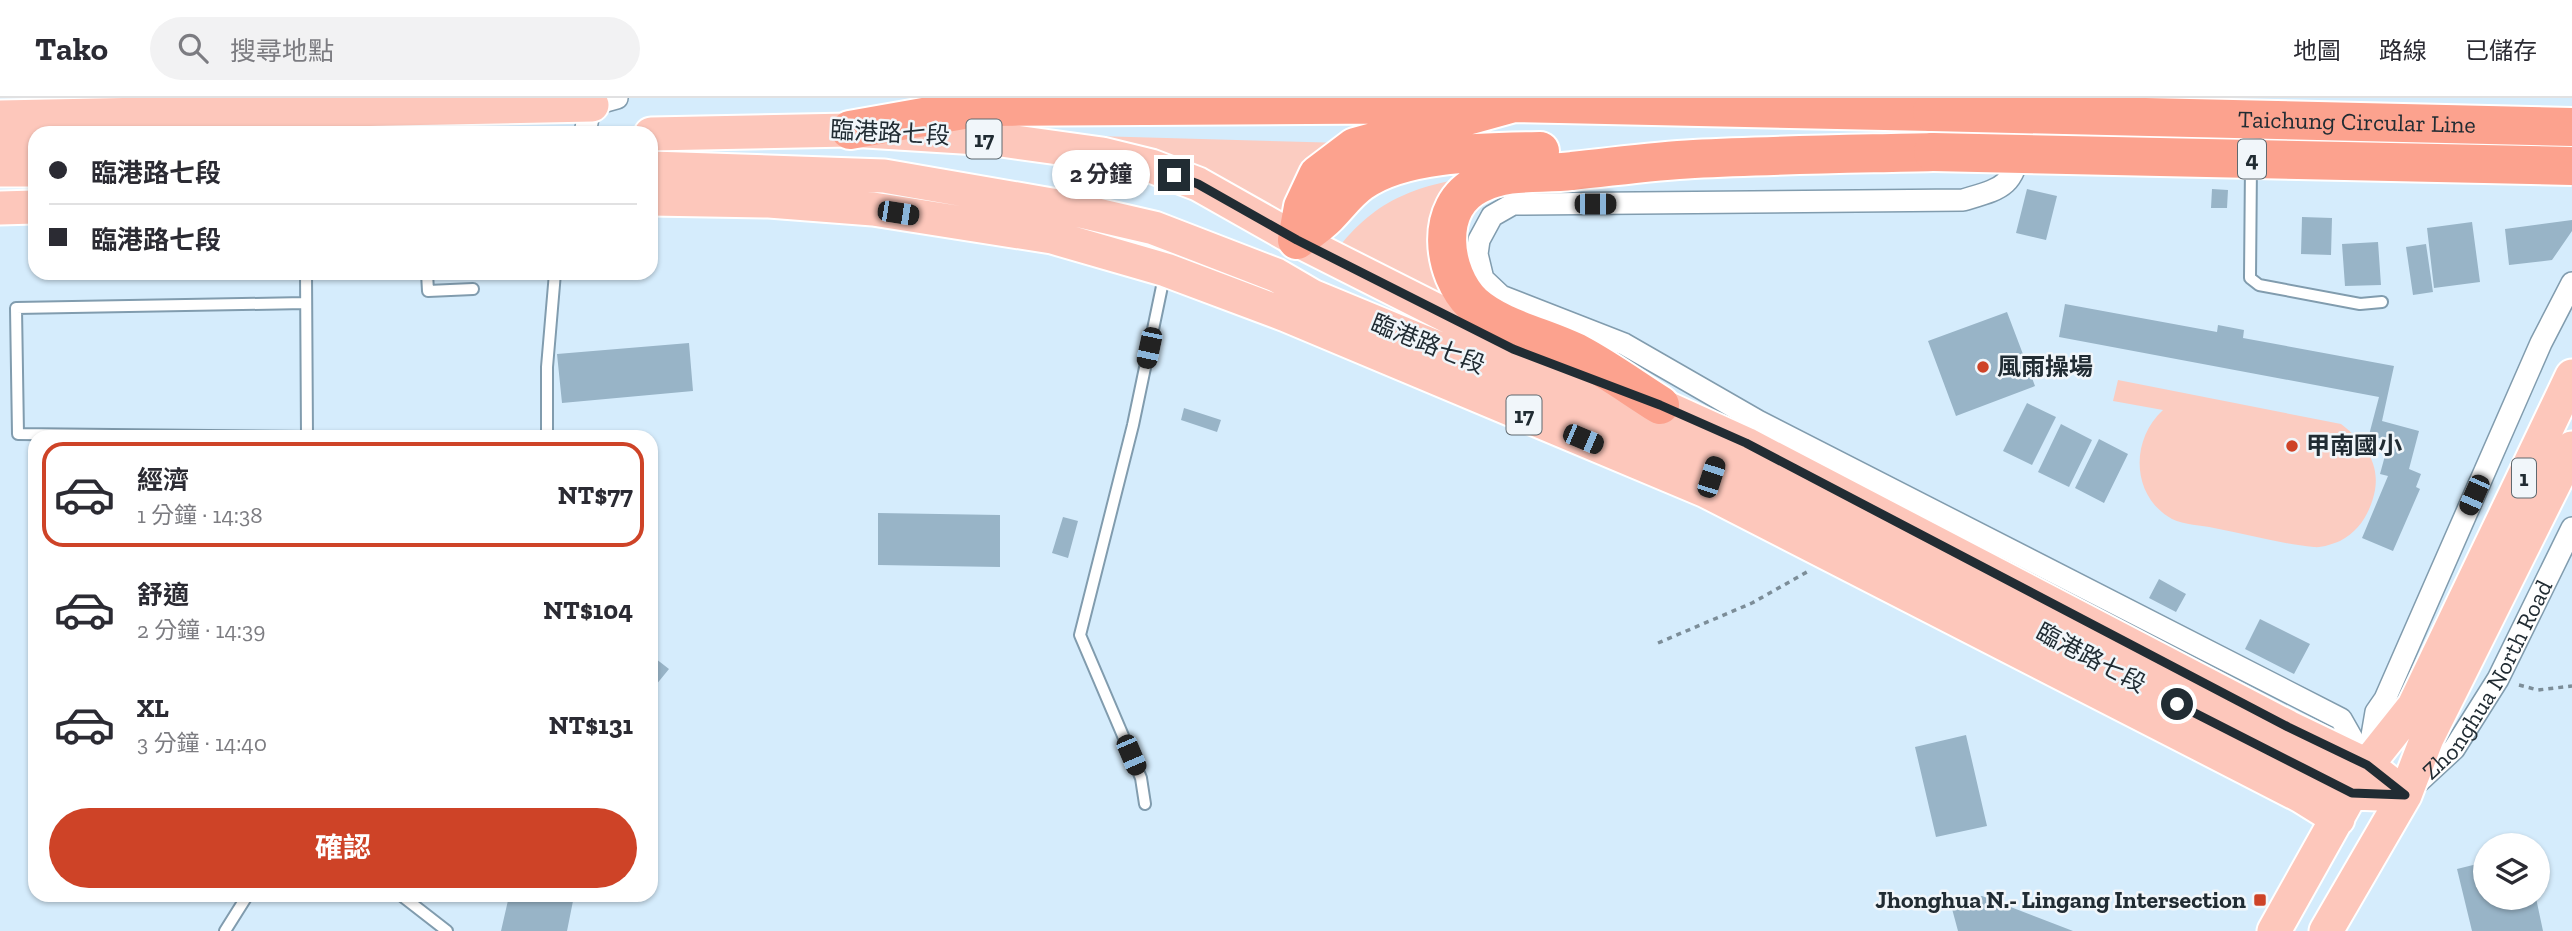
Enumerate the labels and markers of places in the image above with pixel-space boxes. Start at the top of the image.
place label: 風雨操場 [1997,352,2093,381]
marker: 風雨操場 [1975,359,1991,375]
place label: 甲南國小 [2306,431,2402,460]
marker: 甲南國小 [2284,438,2300,454]
place label: Jhonghua N.- Lingang Intersection [1875,885,2246,914]
marker: Jhonghua N.- Lingang Intersection [2252,892,2268,908]

